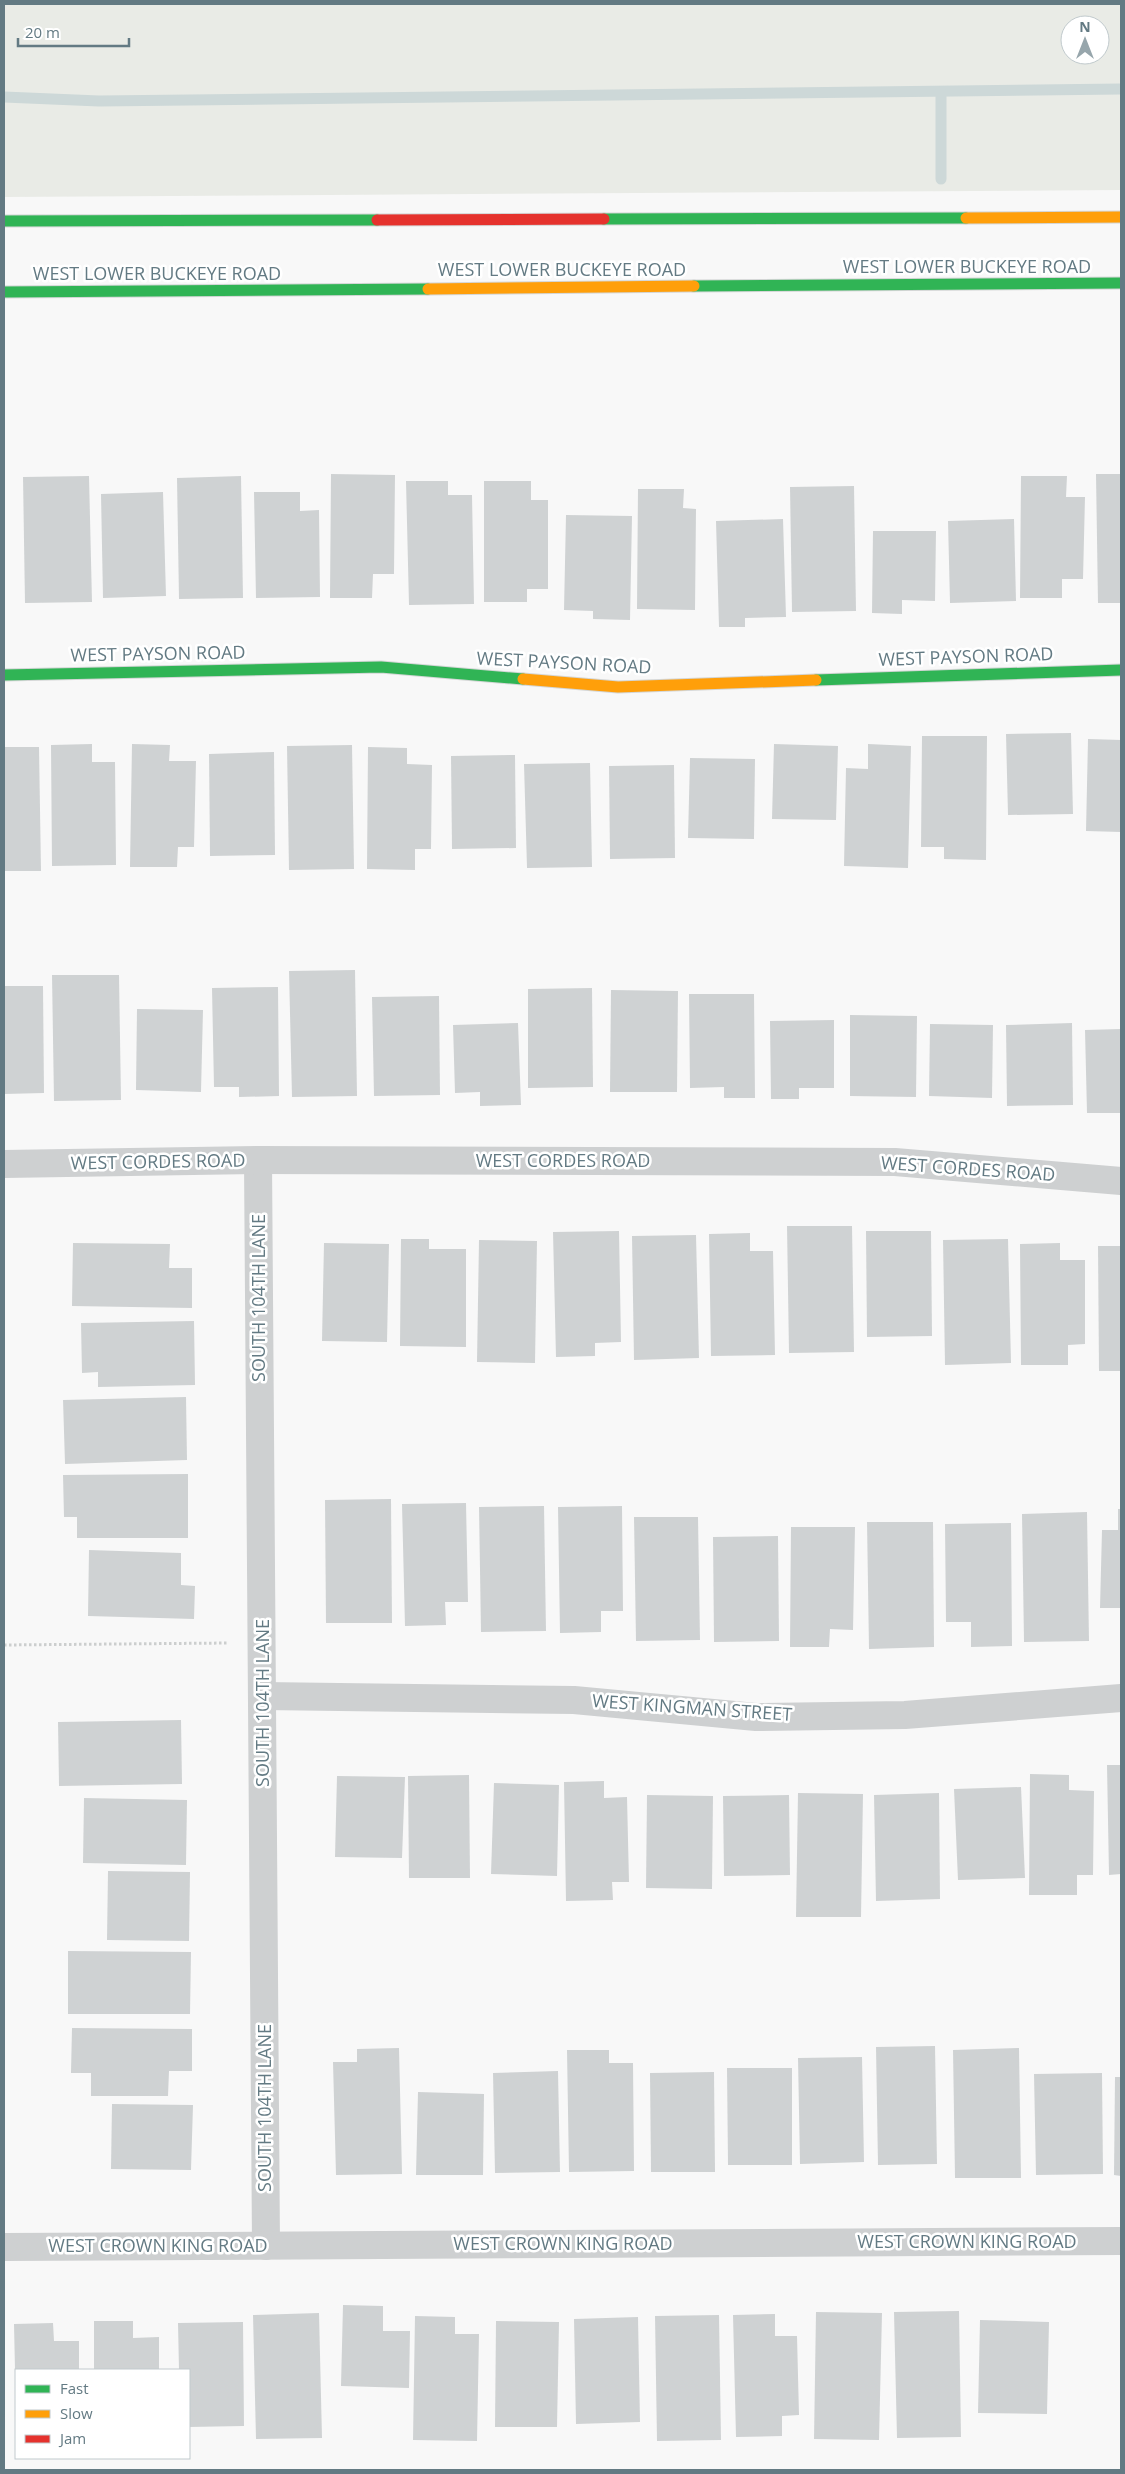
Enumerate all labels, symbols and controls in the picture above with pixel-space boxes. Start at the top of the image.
scale bar [18,15,129,47]
north arrow [1060,15,1110,65]
text: N [1079,17,1091,36]
text: 20 m [25,22,60,42]
street label: WEST LOWER BUCKEYE ROAD [843,254,1091,278]
street label: WEST LOWER BUCKEYE ROAD [438,257,686,281]
street label: WEST LOWER BUCKEYE ROAD [33,261,281,285]
street label: WEST PAYSON ROAD [70,639,246,667]
street label: WEST PAYSON ROAD [878,641,1054,671]
street label: WEST PAYSON ROAD [476,645,652,679]
street label: WEST CORDES ROAD [70,1147,246,1175]
street label: WEST CORDES ROAD [476,1148,650,1172]
street label: WEST CORDES ROAD [880,1150,1056,1186]
street label: SOUTH 104TH LANE [246,1214,270,1382]
street label: SOUTH 104TH LANE [250,1619,274,1787]
street label: WEST KINGMAN STREET [591,1688,793,1726]
street label: SOUTH 104TH LANE [252,2024,276,2192]
street label: WEST CROWN KING ROAD [857,2229,1077,2253]
street label: WEST CROWN KING ROAD [453,2231,673,2255]
street label: WEST CROWN KING ROAD [48,2233,268,2257]
legend [15,2369,190,2459]
text: Fast [60,2378,89,2398]
text: Slow [60,2403,93,2423]
text: Jam [58,2428,86,2448]

